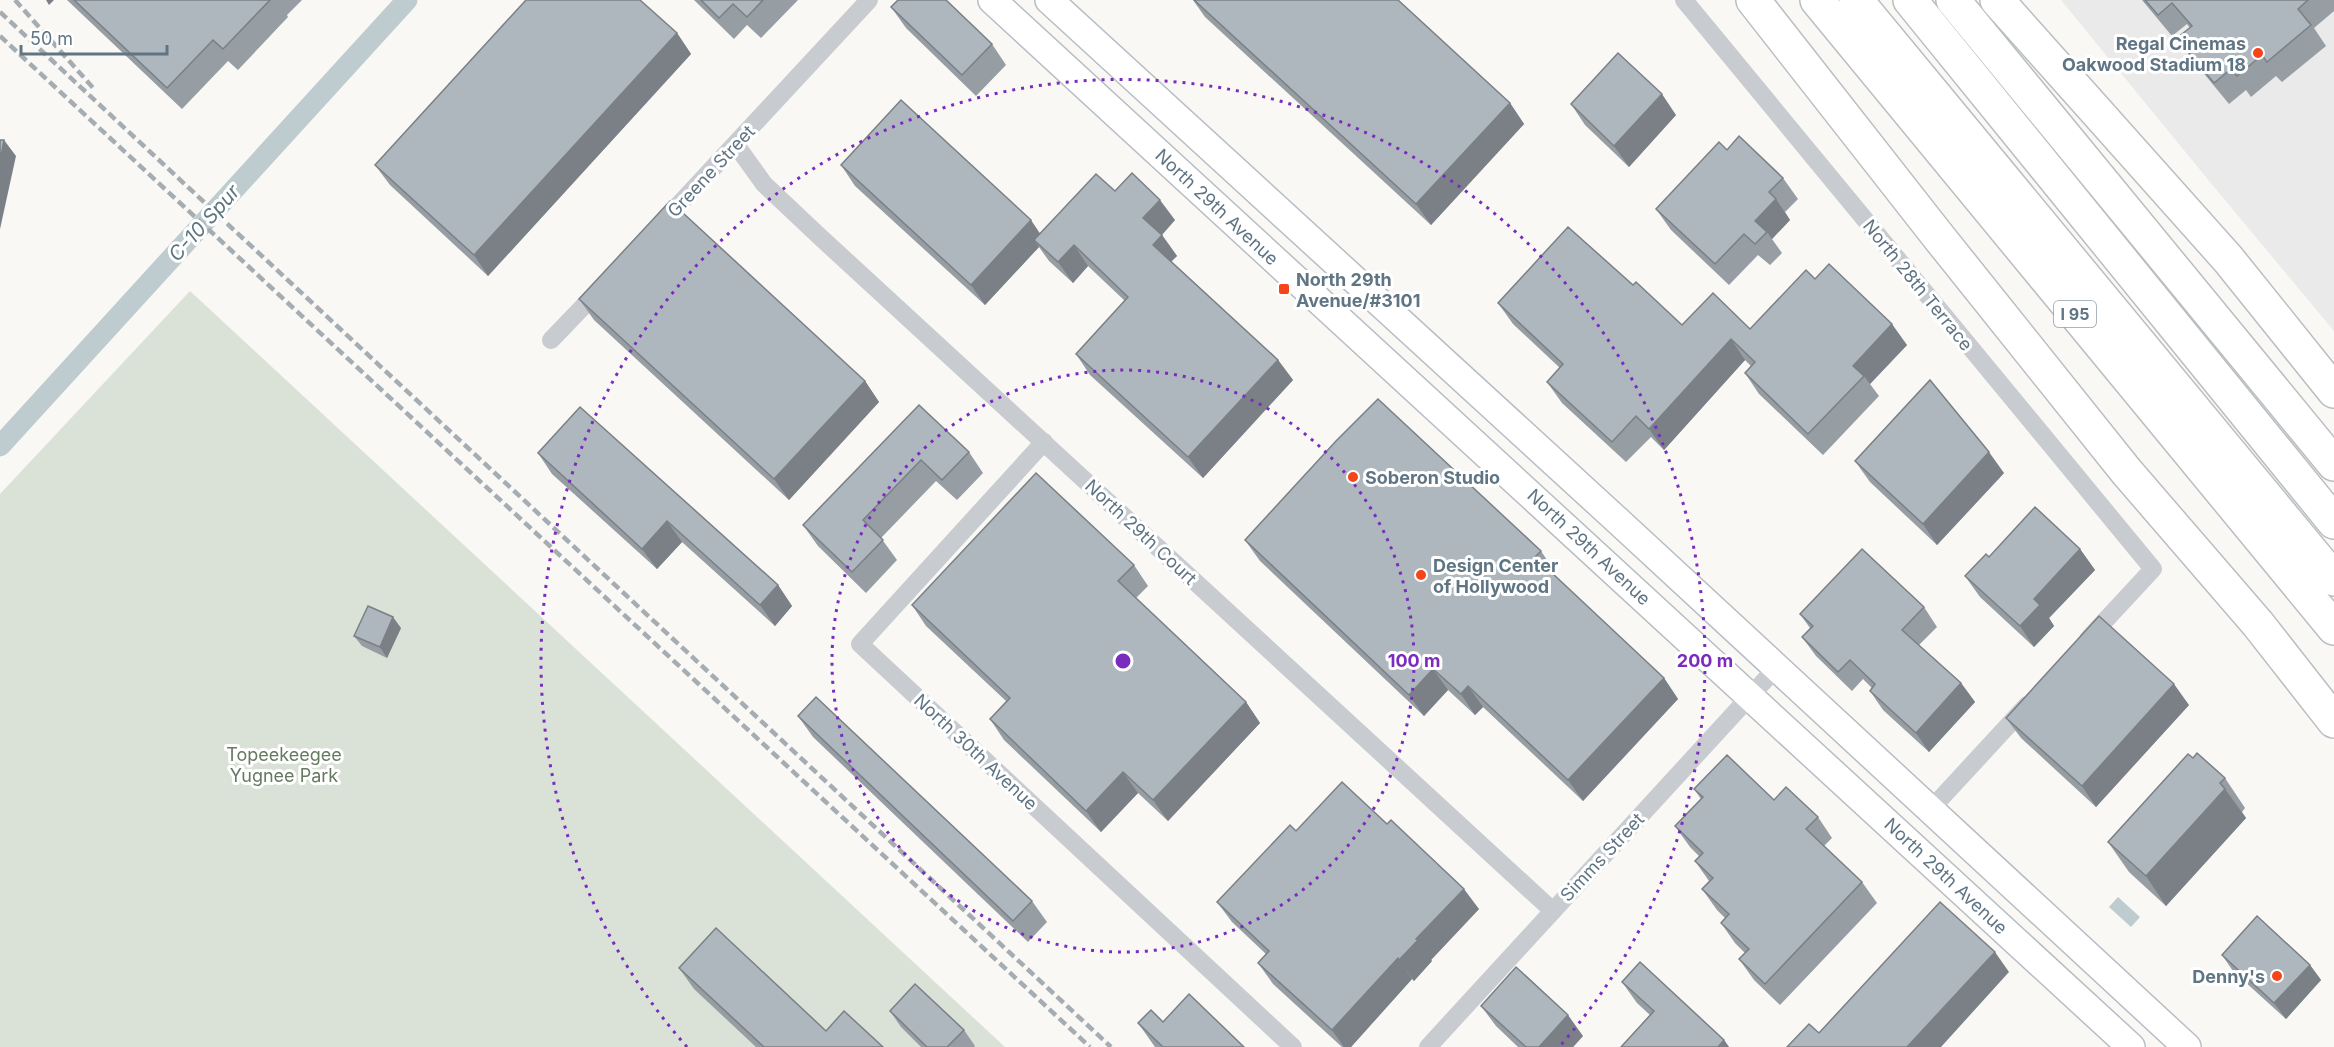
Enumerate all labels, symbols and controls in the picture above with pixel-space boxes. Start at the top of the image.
scale bar [21,18,166,56]
text: 50 m [30,28,73,49]
place label: Regal Cinemas Oakwood Stadium 18 [2062,33,2246,75]
marker: Regal Cinemas Oakwood Stadium 18 [2251,46,2265,60]
street label: Greene Street [663,121,759,221]
street label: North 29th Avenue [1151,145,1283,269]
water label: C-10 Spur [163,179,245,266]
street label: North 28th Terrace [1859,215,1977,355]
place label: North 29th Avenue/#3101 [1296,269,1421,311]
marker: North 29th Avenue/#3101 [1277,282,1291,296]
road number: I 95 [2054,301,2096,327]
place label: Soberon Studio [1365,467,1500,488]
marker: Soberon Studio [1346,470,1360,484]
street label: North 29th Court [1081,475,1201,589]
street label: North 29th Avenue [1523,485,1655,609]
place label: Design Center of Hollywood [1433,555,1558,597]
marker: Design Center of Hollywood [1414,568,1428,582]
text: 100 m [1388,650,1440,671]
text: 200 m [1677,650,1733,671]
centre of rings [1113,651,1133,671]
street label: North 30th Avenue [910,690,1042,814]
park label: Topeekeegee Yugnee Park [226,744,342,786]
street label: Simms Street [1556,809,1648,905]
street label: North 29th Avenue [1880,814,2012,938]
place label: Denny's [2192,966,2265,987]
marker: Denny's [2270,969,2284,983]

